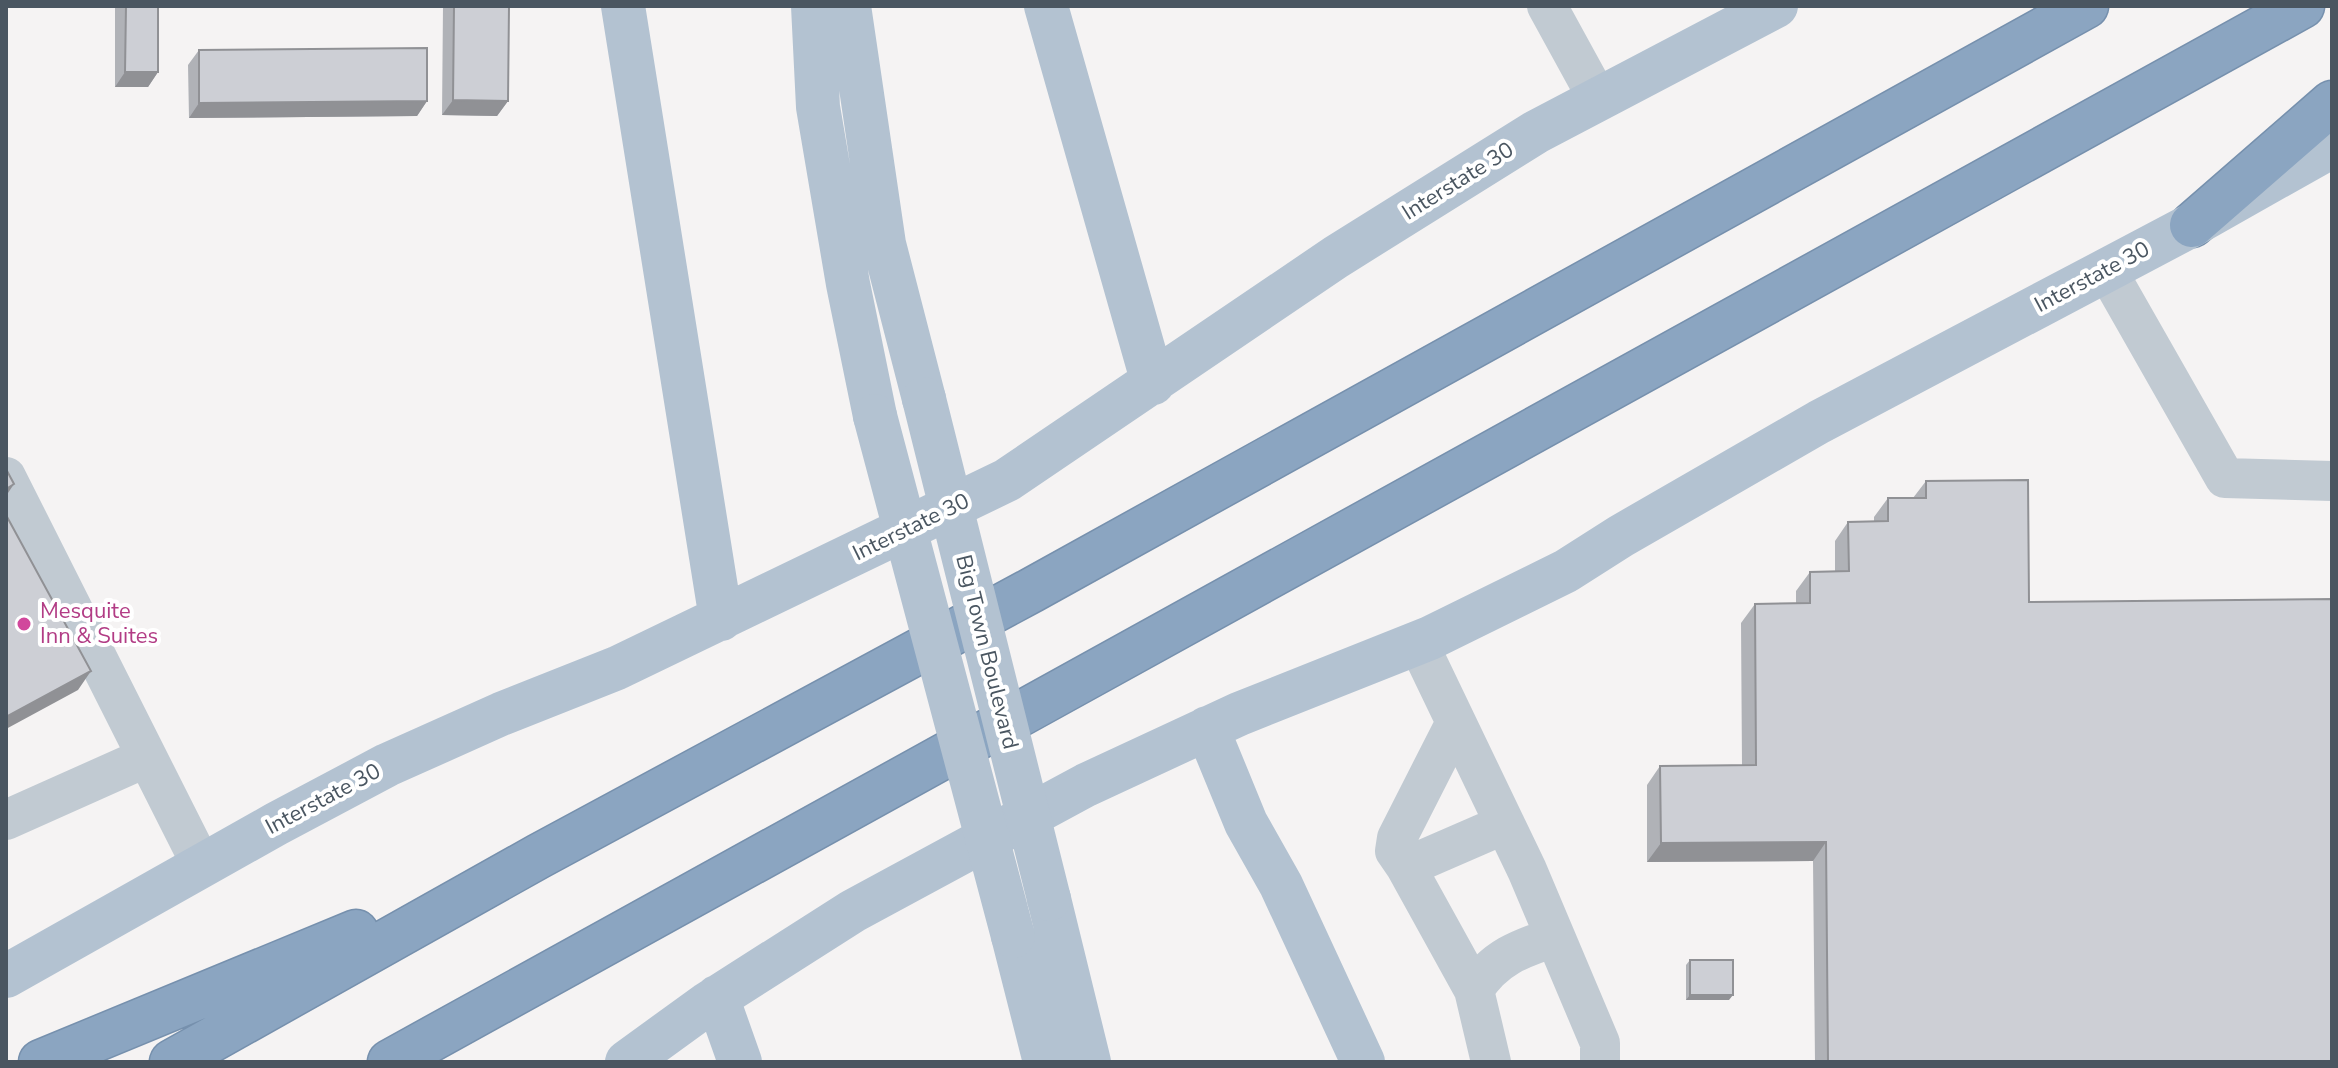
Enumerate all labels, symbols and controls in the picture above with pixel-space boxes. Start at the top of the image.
street label: Interstate 30 [1396,135,1520,227]
street label: Interstate 30 [2029,234,2155,320]
street label: Interstate 30 [848,486,974,568]
street label: Big Town Boulevard [948,552,1026,752]
place label: Mesquite Inn & Suites [40,596,158,651]
marker: Mesquite Inn & Suites [15,615,33,633]
street label: Interstate 30 [260,756,386,842]

